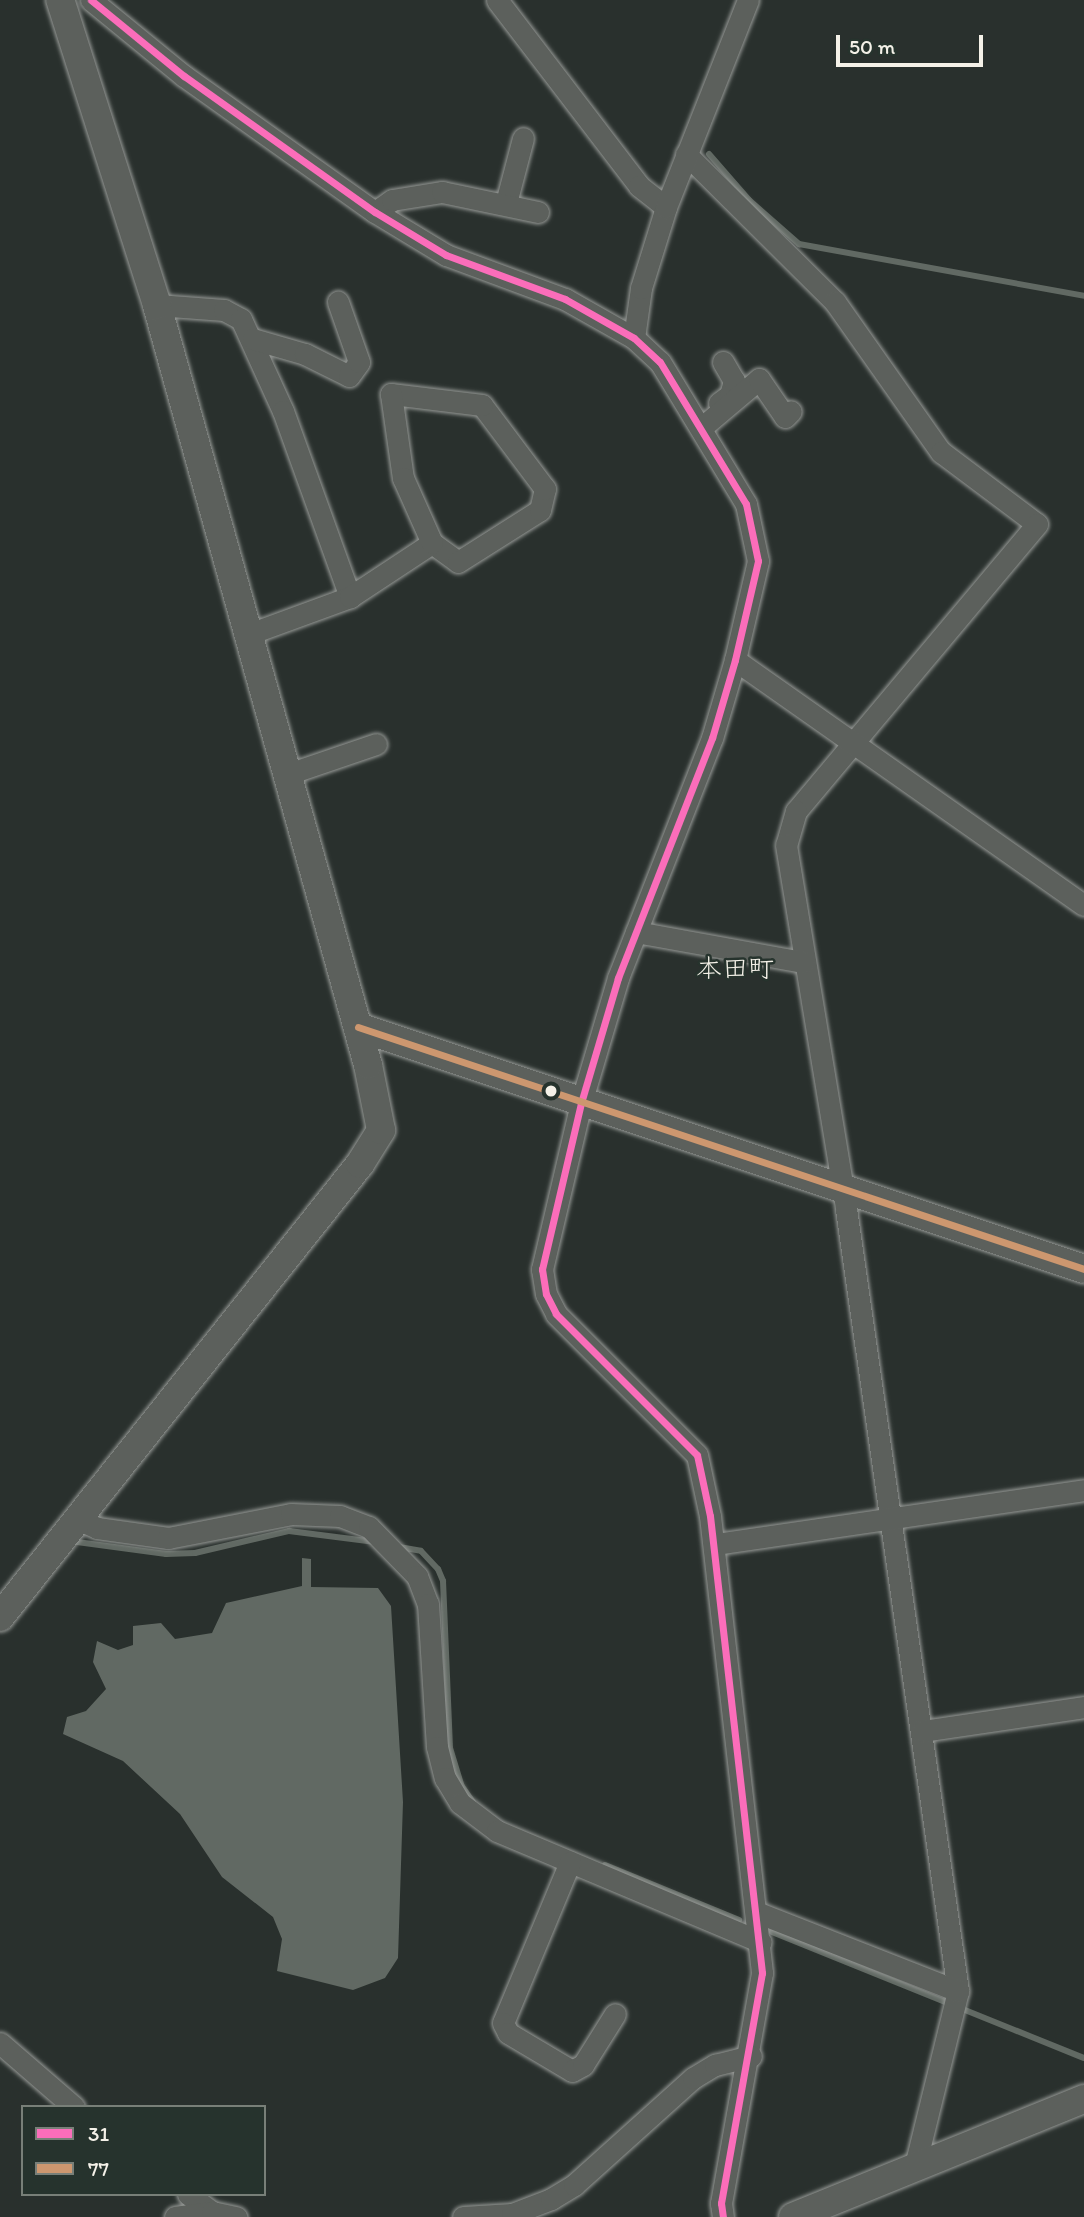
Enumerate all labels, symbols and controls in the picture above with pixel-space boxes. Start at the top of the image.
scale bar [839,21,986,65]
text: 50 m [849,34,895,59]
district label: 本田町 [696,953,774,985]
unlabelled marker [544,1084,558,1098]
legend [21,2105,266,2196]
text: 31 [88,2121,109,2146]
text: 77 [88,2156,109,2181]

